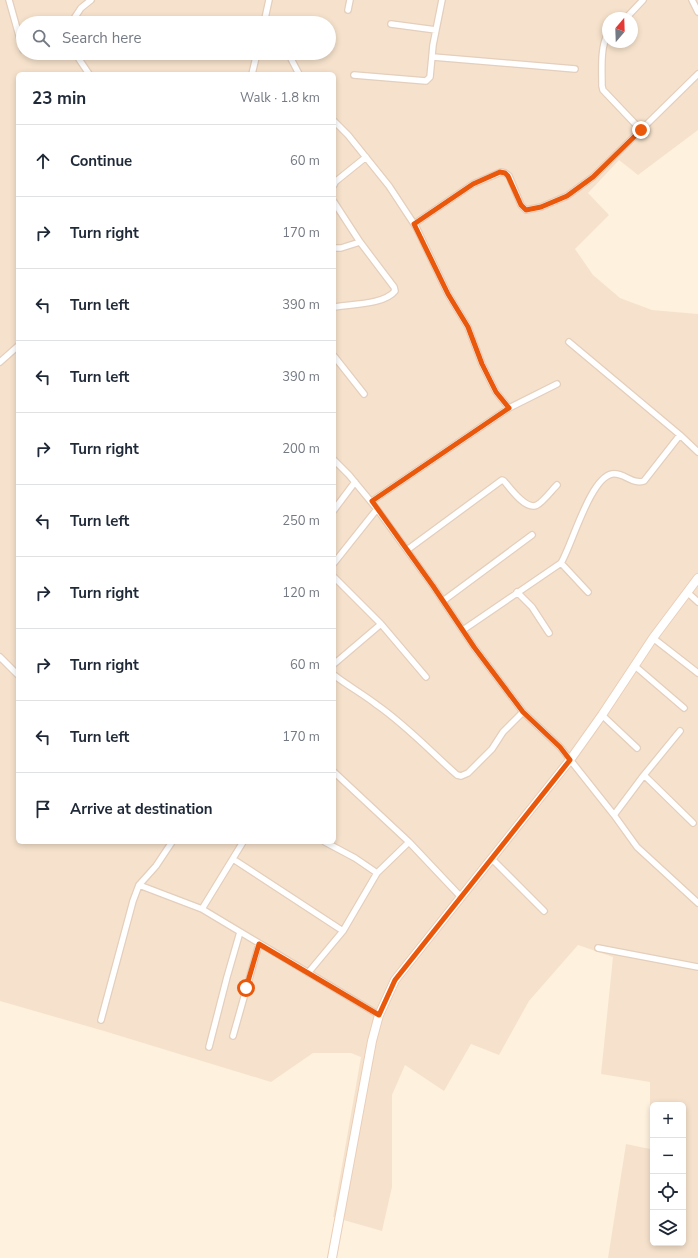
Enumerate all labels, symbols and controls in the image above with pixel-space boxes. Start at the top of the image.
north arrow [602,12,638,48]
search box [16,16,336,60]
icon: search [30,27,52,49]
text: Search here [62,28,142,48]
text: 23 min [32,87,86,110]
text: Walk · 1.8 km [240,89,320,107]
route end [632,121,650,139]
icon: ahead [32,150,54,172]
text: Continue [70,151,132,171]
text: 60 m [290,152,320,170]
icon: right [32,222,54,244]
text: Turn right [70,223,139,243]
text: 170 m [282,224,320,242]
icon: left [32,294,54,316]
text: Turn left [70,295,129,315]
text: 390 m [282,296,320,314]
icon: left [32,366,54,388]
text: Turn left [70,367,129,387]
text: 390 m [282,368,320,386]
icon: right [32,438,54,460]
text: Turn right [70,439,139,459]
text: 200 m [282,440,320,458]
icon: left [32,510,54,532]
text: Turn left [70,511,129,531]
text: 250 m [282,512,320,530]
icon: right [32,582,54,604]
text: Turn right [70,583,139,603]
text: 120 m [282,584,320,602]
icon: right [32,654,54,676]
text: Turn right [70,655,139,675]
text: 60 m [290,656,320,674]
icon: left [32,726,54,748]
text: Turn left [70,727,129,747]
text: 170 m [282,728,320,746]
icon: arrive [32,798,54,820]
text: Arrive at destination [70,799,213,819]
route start [237,979,255,997]
map controls [650,1102,686,1246]
button: + [650,1102,686,1138]
button: − [650,1138,686,1174]
button: locate [650,1174,686,1210]
button: layers [650,1210,686,1246]

